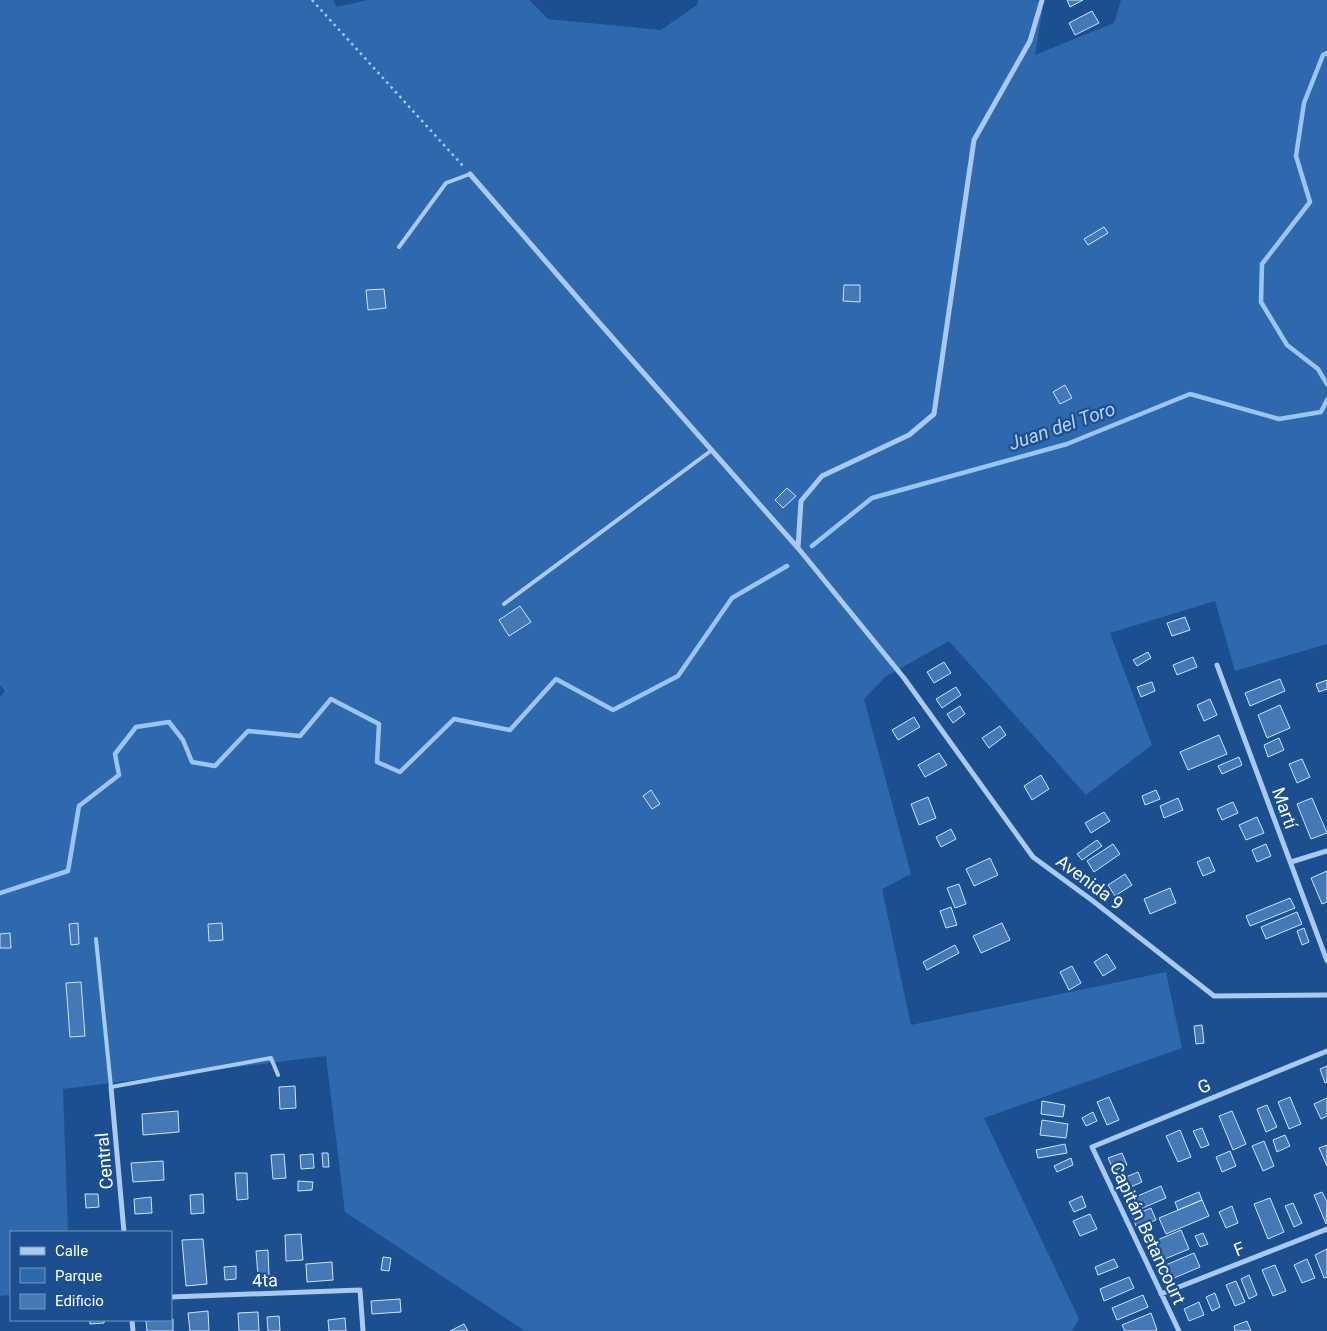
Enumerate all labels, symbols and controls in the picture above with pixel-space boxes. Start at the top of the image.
water label: Juan del Toro [1006,397,1118,455]
street label: Martí [1268,784,1302,832]
street label: Avenida 9 [1052,850,1128,914]
street label: G [1194,1074,1214,1098]
street label: Central [91,1132,117,1190]
street label: Capitán Betancourt [1106,1159,1190,1308]
legend [10,1231,172,1321]
street label: F [1231,1237,1247,1261]
text: Calle [55,1242,88,1260]
text: Parque [55,1267,102,1285]
street label: 4ta [252,1269,278,1291]
text: Edificio [55,1292,104,1310]

